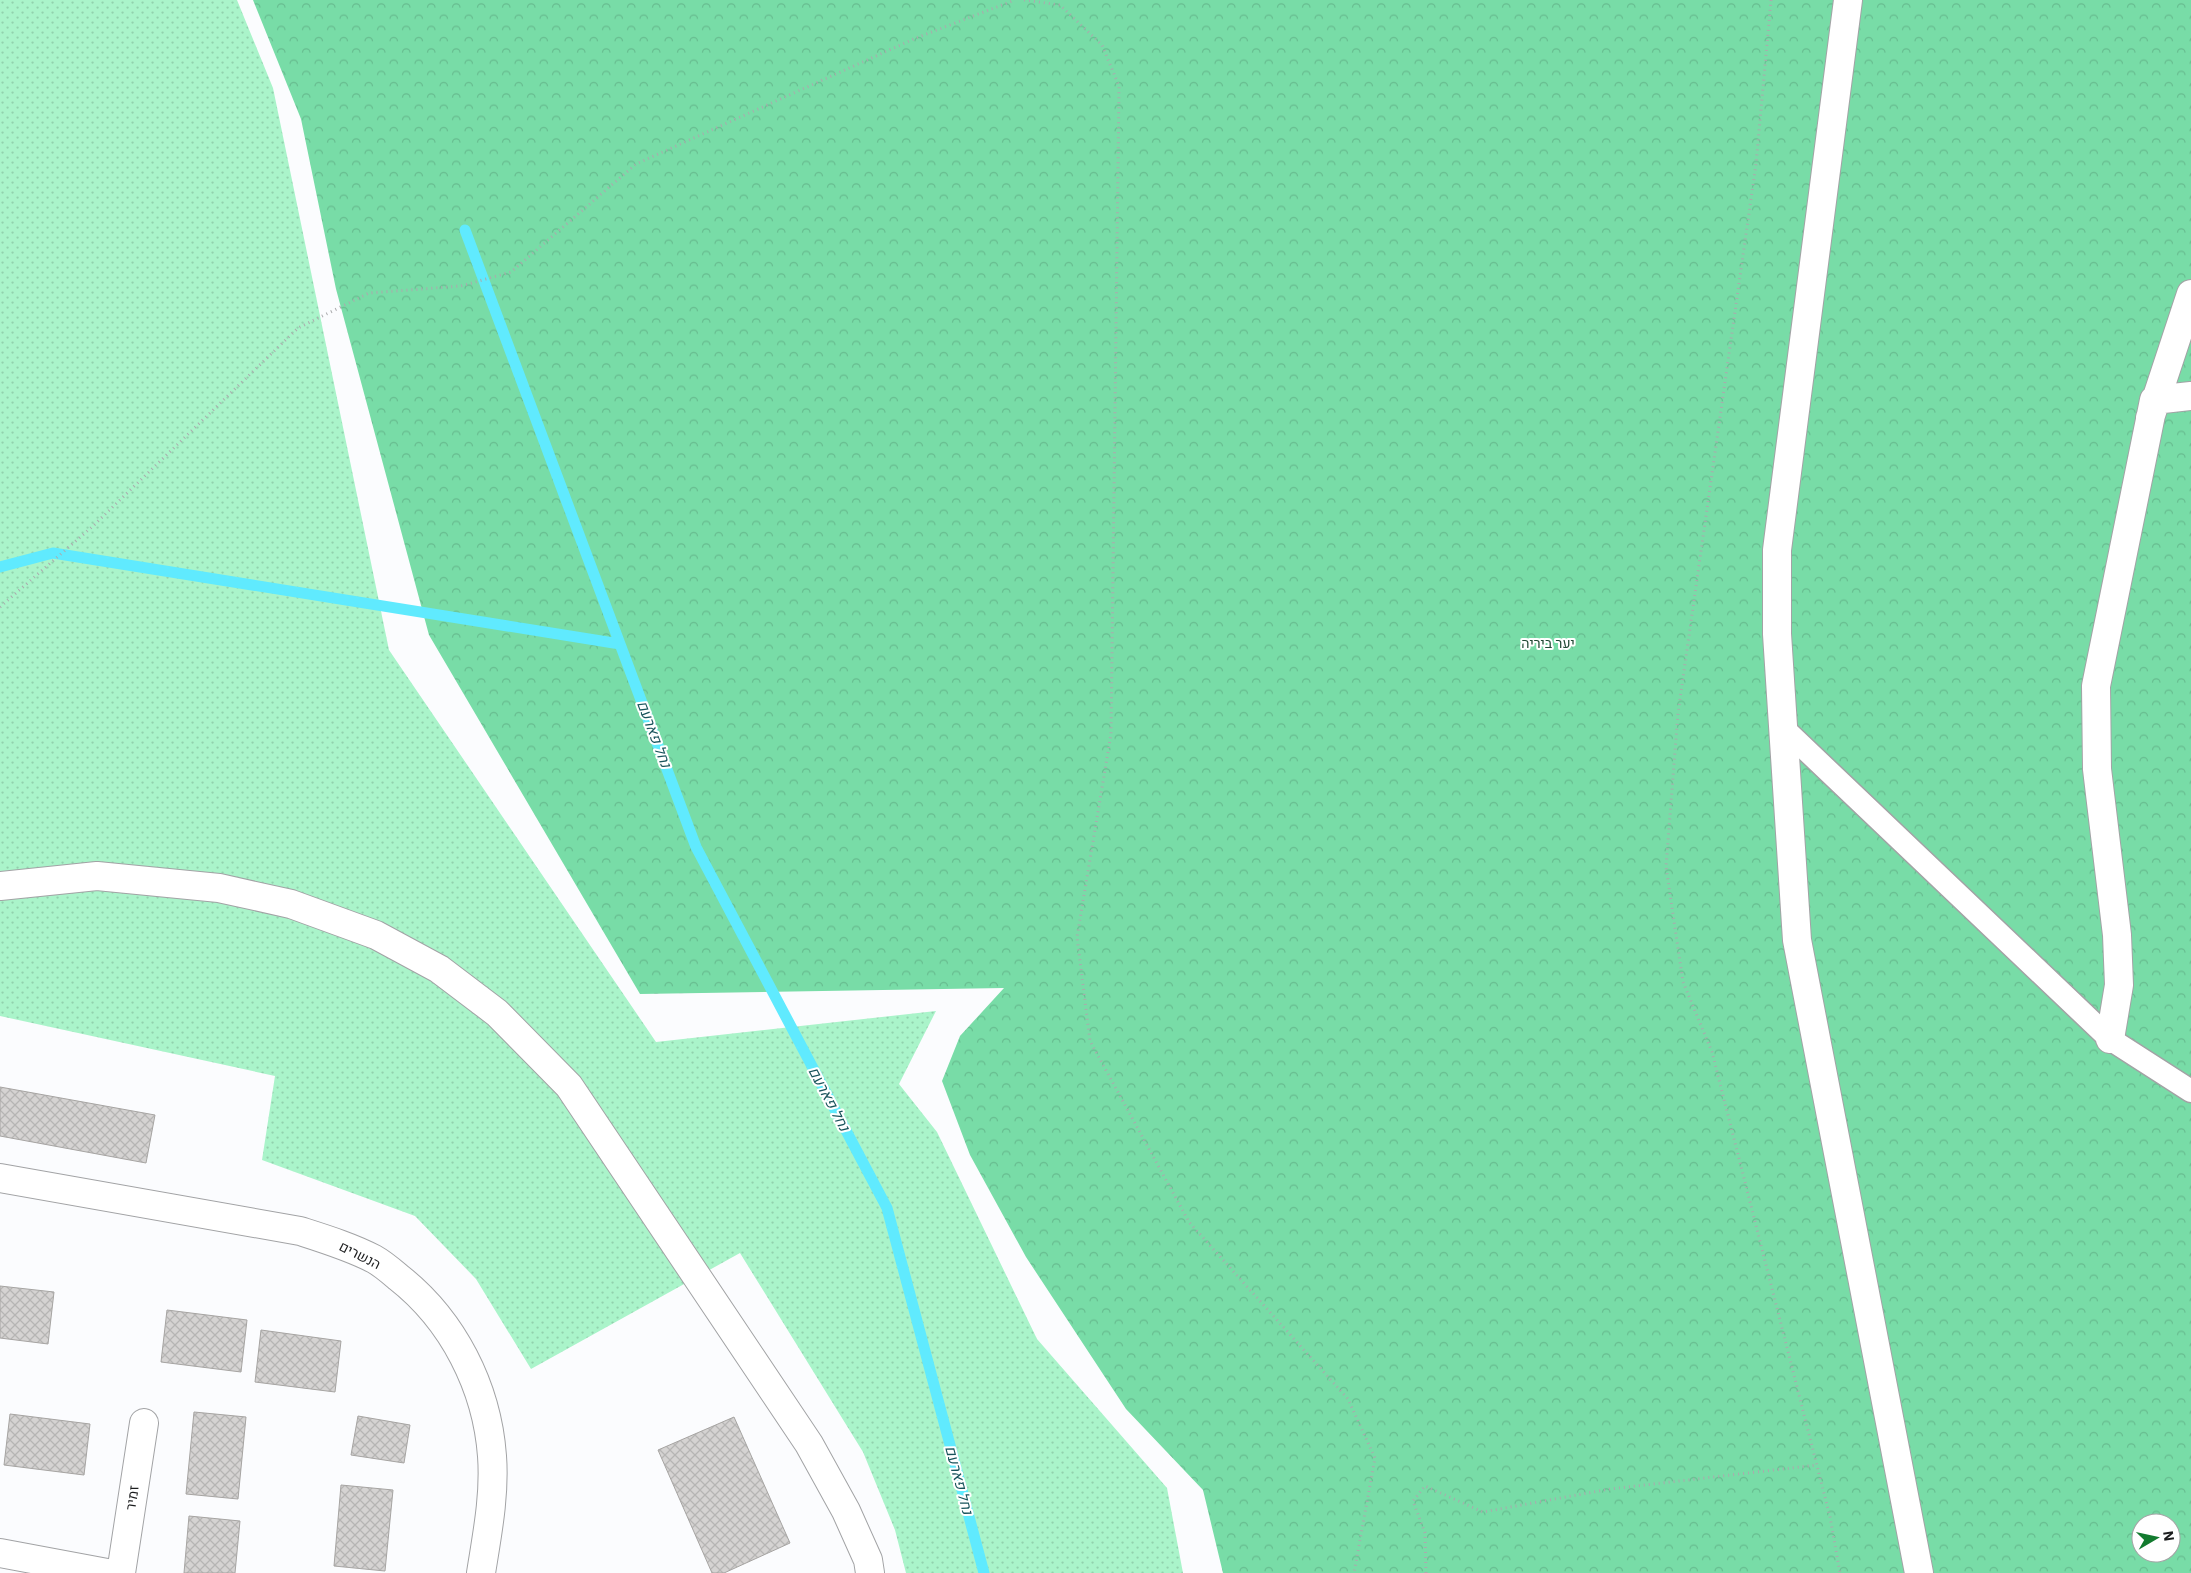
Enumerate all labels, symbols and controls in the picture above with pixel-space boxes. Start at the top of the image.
park label: יער ביריה [1521,634,1575,652]
water label: נחל פארעם [633,698,677,772]
water label: נחל פארעם [805,1063,855,1136]
street label: הנשרים [336,1237,384,1273]
water label: נחל פארעם [941,1443,978,1518]
street label: זמיר [121,1484,143,1512]
north arrow [2131,1513,2181,1563]
text: N [2159,1530,2179,1542]

